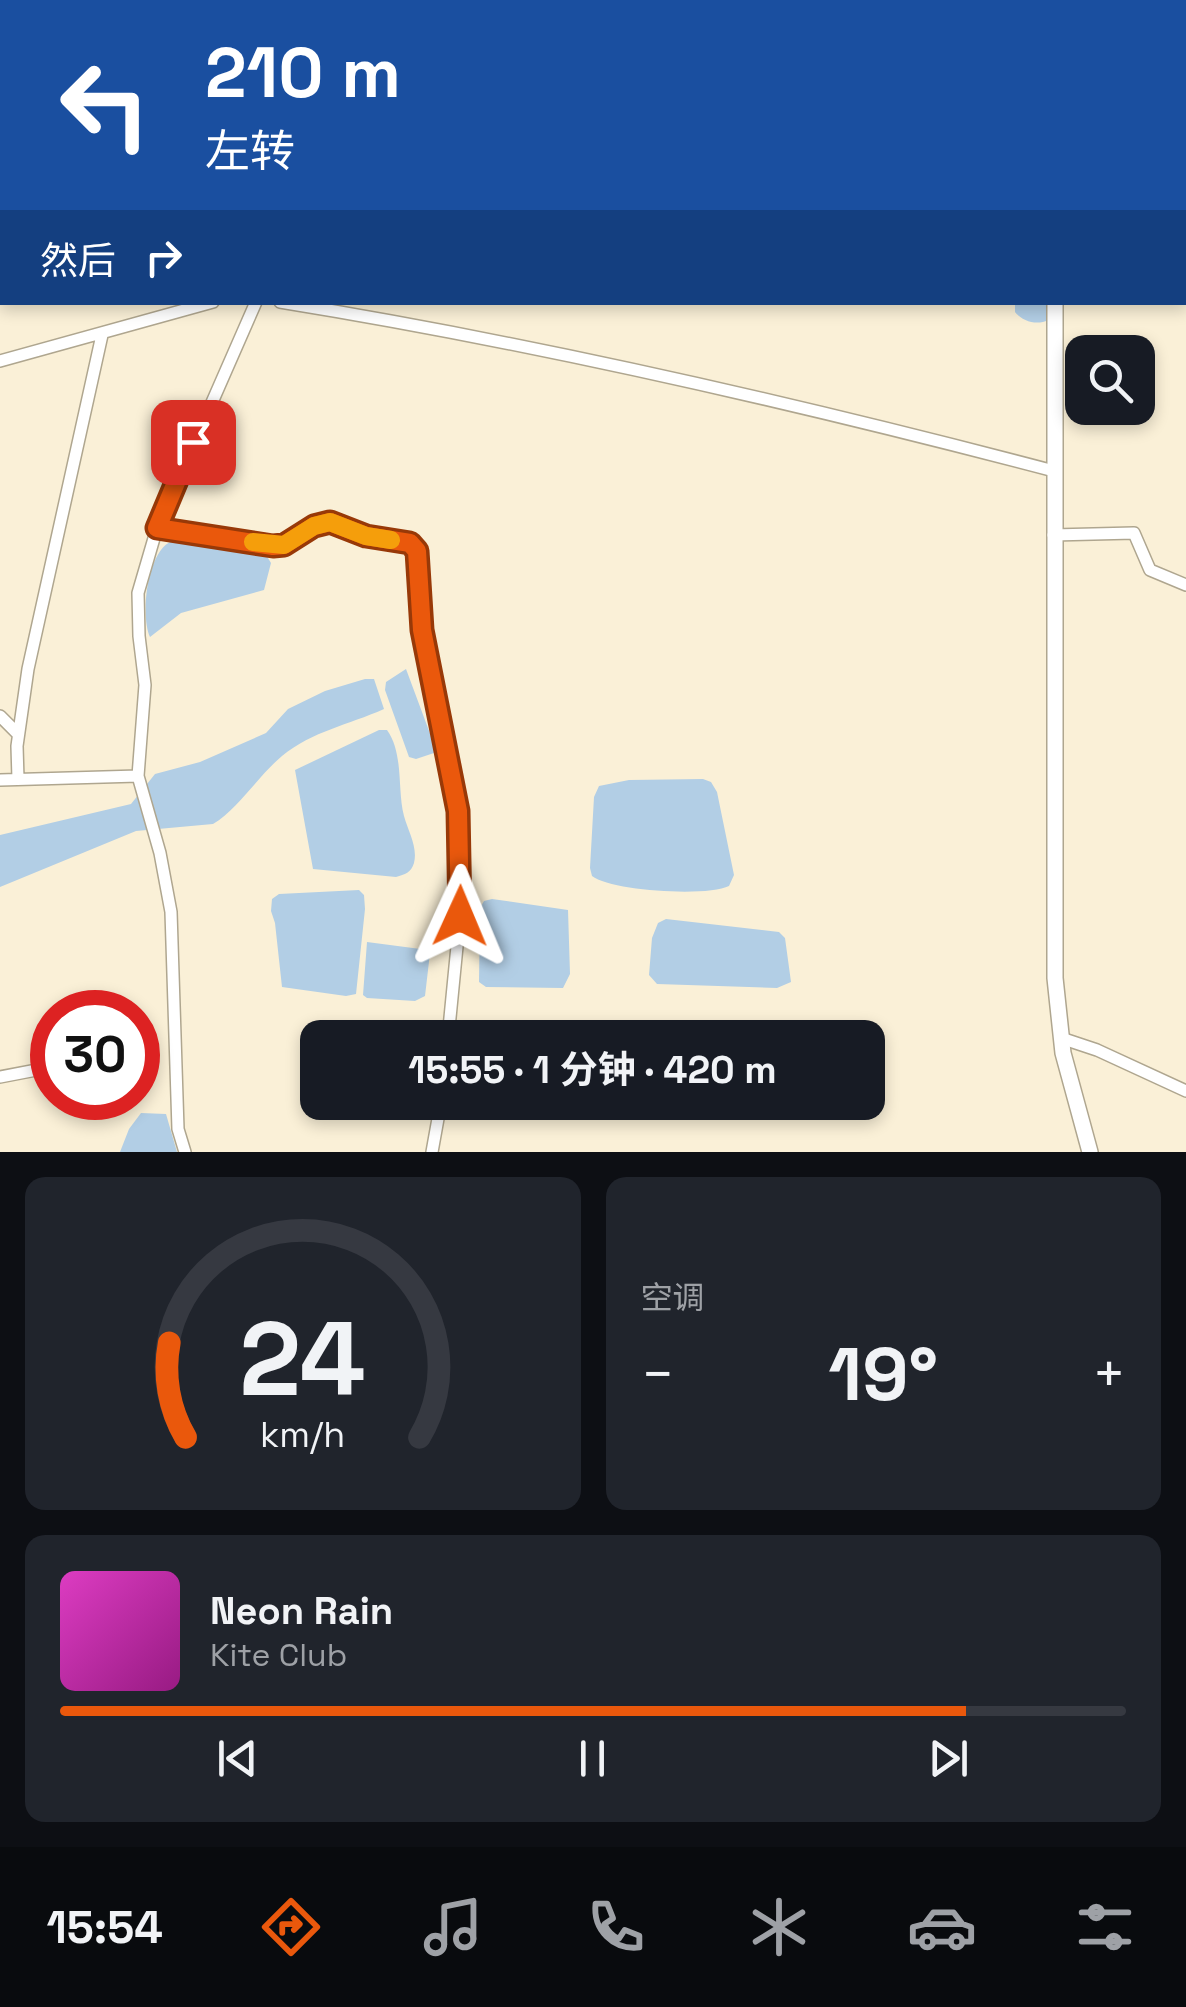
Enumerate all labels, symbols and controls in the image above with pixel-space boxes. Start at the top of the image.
text: 210 m [205,28,401,117]
icon: left [40,40,170,170]
text: 左转 [205,123,295,180]
icon: right [136,230,191,285]
text: 然后 [40,237,116,285]
map controls [1065,335,1155,425]
button: search [1065,335,1155,425]
pin [151,400,236,485]
icon: arrive [166,415,221,470]
position arrow [408,864,512,968]
speed limit sign: 30 [30,990,160,1120]
text: 15:55 · 1 分钟 · 420 m [408,1046,777,1094]
text: 空调 [641,1278,705,1318]
text: 24 [240,1293,366,1425]
text: 19° [828,1326,938,1422]
text: − [641,1339,675,1409]
text: + [1092,1339,1126,1409]
text: km/h [260,1412,345,1457]
text: Neon Rain [210,1587,393,1635]
text: Kite Club [210,1635,347,1675]
icon: previous [210,1731,265,1786]
icon: pause [565,1731,620,1786]
icon: next [921,1731,976,1786]
icon: directions [256,1892,326,1962]
icon: music [418,1892,488,1962]
icon: phone [581,1892,651,1962]
icon: climate [744,1892,814,1962]
icon: car [907,1892,977,1962]
icon: filters [1070,1892,1140,1962]
text: 15:54 [46,1899,163,1956]

